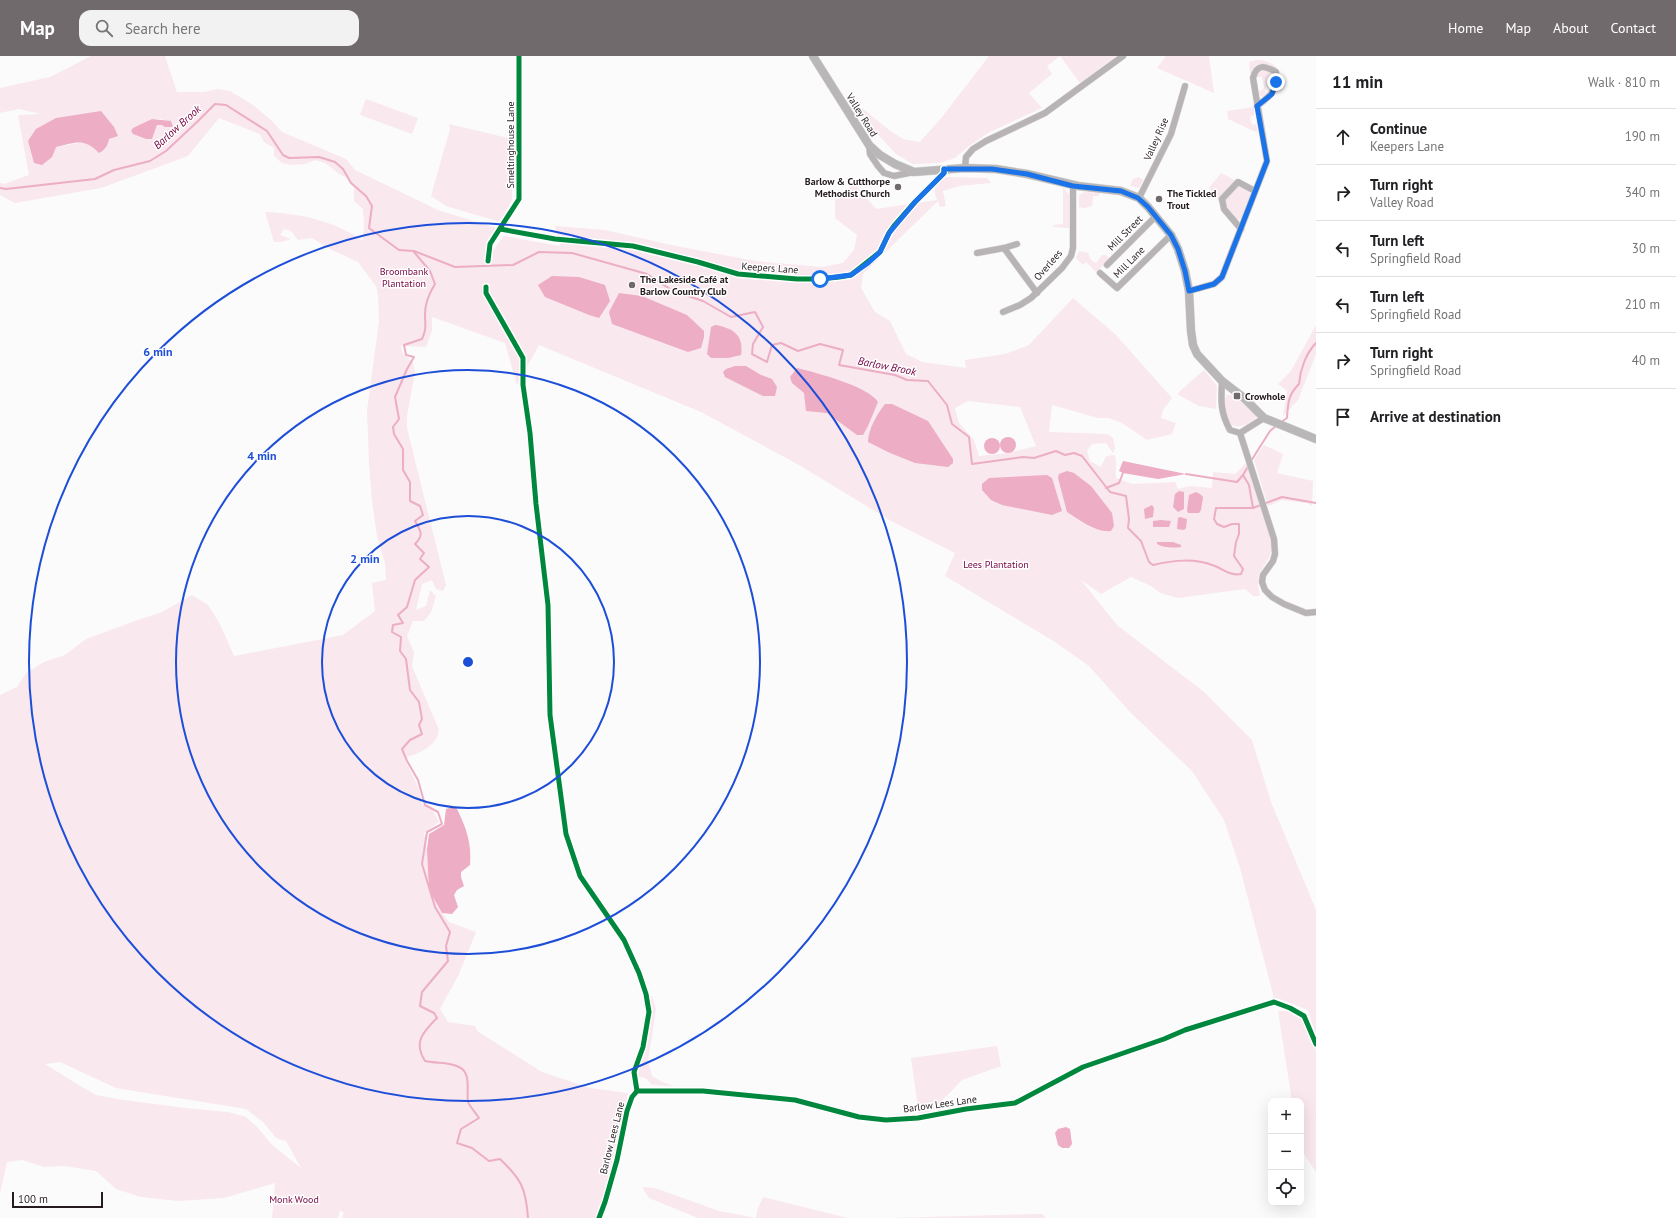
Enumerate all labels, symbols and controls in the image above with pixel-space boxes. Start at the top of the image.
search box [79,10,359,46]
text: Map [20,16,55,40]
icon: search [93,17,115,39]
text: Search here [125,19,201,38]
text: Home [1448,19,1483,37]
text: Map [1505,19,1531,37]
text: About [1553,19,1589,37]
text: Contact [1611,19,1656,37]
text: 11 min [1332,71,1383,93]
route end [1267,73,1285,91]
text: Walk · 810 m [1588,74,1660,91]
street label: Valley Road [843,90,880,139]
water label: Barlow Brook [150,101,205,152]
street label: Smeltinghouse Lane [504,102,517,189]
street label: Valley Rise [1140,115,1171,163]
text: Continue [1370,119,1427,138]
icon: ahead [1332,126,1354,148]
text: 190 m [1625,128,1660,145]
text: Keepers Lane [1370,138,1444,155]
place label: Barlow & Cutthorpe Methodist Church [805,175,890,200]
text: Turn right [1370,175,1433,194]
marker: Barlow & Cutthorpe Methodist Church [893,182,903,192]
icon: right [1332,182,1354,204]
text: 340 m [1625,184,1660,201]
place label: The Tickled Trout [1167,187,1216,212]
marker: The Tickled Trout [1154,194,1164,204]
text: Valley Road [1370,194,1434,211]
street label: Mill Street [1105,212,1146,253]
text: Turn left [1370,231,1424,250]
icon: left [1332,238,1354,260]
text: 30 m [1632,240,1660,257]
street label: Mill Lane [1110,243,1148,281]
street label: Overlees [1031,247,1065,283]
text: Springfield Road [1370,250,1461,267]
street label: Keepers Lane [741,260,799,276]
park label: Broombank Plantation [380,265,429,290]
route start [811,270,829,288]
place label: The Lakeside Café at Barlow Country Club [640,273,729,298]
marker: The Lakeside Café at Barlow Country Club [627,280,637,290]
text: Turn left [1370,287,1424,306]
icon: left [1332,294,1354,316]
text: 210 m [1625,296,1660,313]
text: Springfield Road [1370,306,1461,323]
text: Turn right [1370,343,1433,362]
text: 6 min [143,344,173,359]
icon: right [1332,350,1354,372]
text: 40 m [1632,352,1660,369]
water label: Barlow Brook [857,353,918,379]
text: Springfield Road [1370,362,1461,379]
place label: Crowhole [1245,390,1285,403]
marker: Crowhole [1232,391,1242,401]
icon: arrive [1332,406,1354,428]
text: Arrive at destination [1370,407,1501,426]
text: 4 min [247,448,277,463]
text: 2 min [350,551,380,566]
park label: Lees Plantation [963,558,1029,571]
centre of rings [461,655,475,669]
street label: Barlow Lees Lane [902,1092,978,1116]
map controls [1268,1098,1304,1206]
button: + [1268,1098,1304,1134]
street label: Barlow Lees Lane [597,1100,627,1176]
button: − [1268,1134,1304,1170]
button: locate [1268,1170,1304,1206]
scale bar [12,1190,103,1209]
text: 100 m [18,1192,48,1206]
park label: Monk Wood [269,1193,319,1206]

